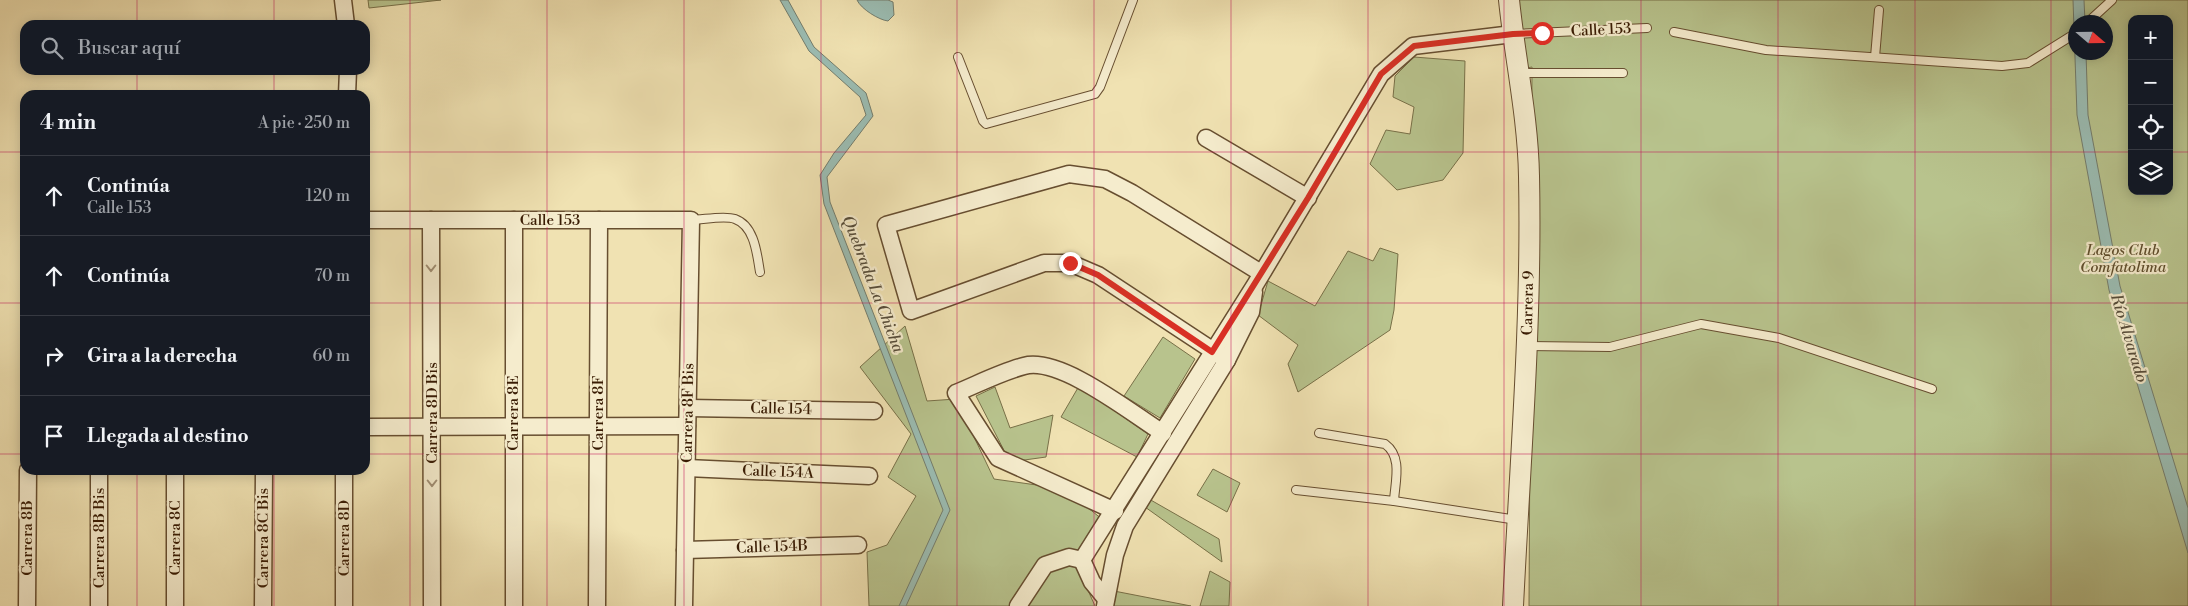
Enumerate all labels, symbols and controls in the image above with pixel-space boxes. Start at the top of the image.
north arrow [2068,15,2113,60]
map controls [2128,15,2173,195]
button: + [2128,15,2173,60]
street label: Calle 153 [1570,19,1632,41]
search box [20,20,370,75]
route start [1531,22,1554,45]
icon: search [38,34,66,62]
text: Buscar aquí [78,36,180,60]
button: − [2128,60,2173,105]
button: locate [2128,105,2173,150]
text: 4 min [40,110,96,136]
text: A pie · 250 m [258,113,350,133]
button: layers [2128,150,2173,195]
text: Continúa [87,174,170,198]
icon: ahead [40,182,68,210]
text: 120 m [306,186,350,206]
text: Calle 153 [87,198,151,218]
street label: Calle 153 [520,211,580,230]
water label: Quebrada La Chicha [838,213,908,355]
park label: Lagos Club Comfatolima [2080,241,2167,277]
route end [1059,252,1082,275]
icon: ahead [40,262,68,290]
text: Continúa [87,264,170,288]
one-way arrow [426,265,436,273]
text: 70 m [314,266,350,286]
street label: Carrera 9 [1518,270,1538,336]
water label: Río Alvarado [2106,290,2152,385]
icon: right [40,342,68,370]
text: Gira a la derecha [87,344,237,368]
text: 60 m [312,346,350,366]
street label: Carrera 8D Bis [423,362,442,464]
street label: Carrera 8F Bis [678,363,698,463]
street label: Carrera 8E [504,375,523,451]
street label: Carrera 8F [589,375,608,450]
street label: Calle 154 [750,399,812,419]
icon: arrive [40,422,68,450]
text: Llegada al destino [87,424,249,448]
street label: Calle 154A [742,461,815,483]
one-way arrow [427,480,437,488]
street label: Carrera 8B Bis [90,488,109,588]
street label: Carrera 8C Bis [254,488,273,588]
street label: Carrera 8B [18,500,37,576]
street label: Carrera 8C [166,500,185,576]
street label: Carrera 8D [335,500,354,576]
street label: Calle 154B [736,536,808,558]

